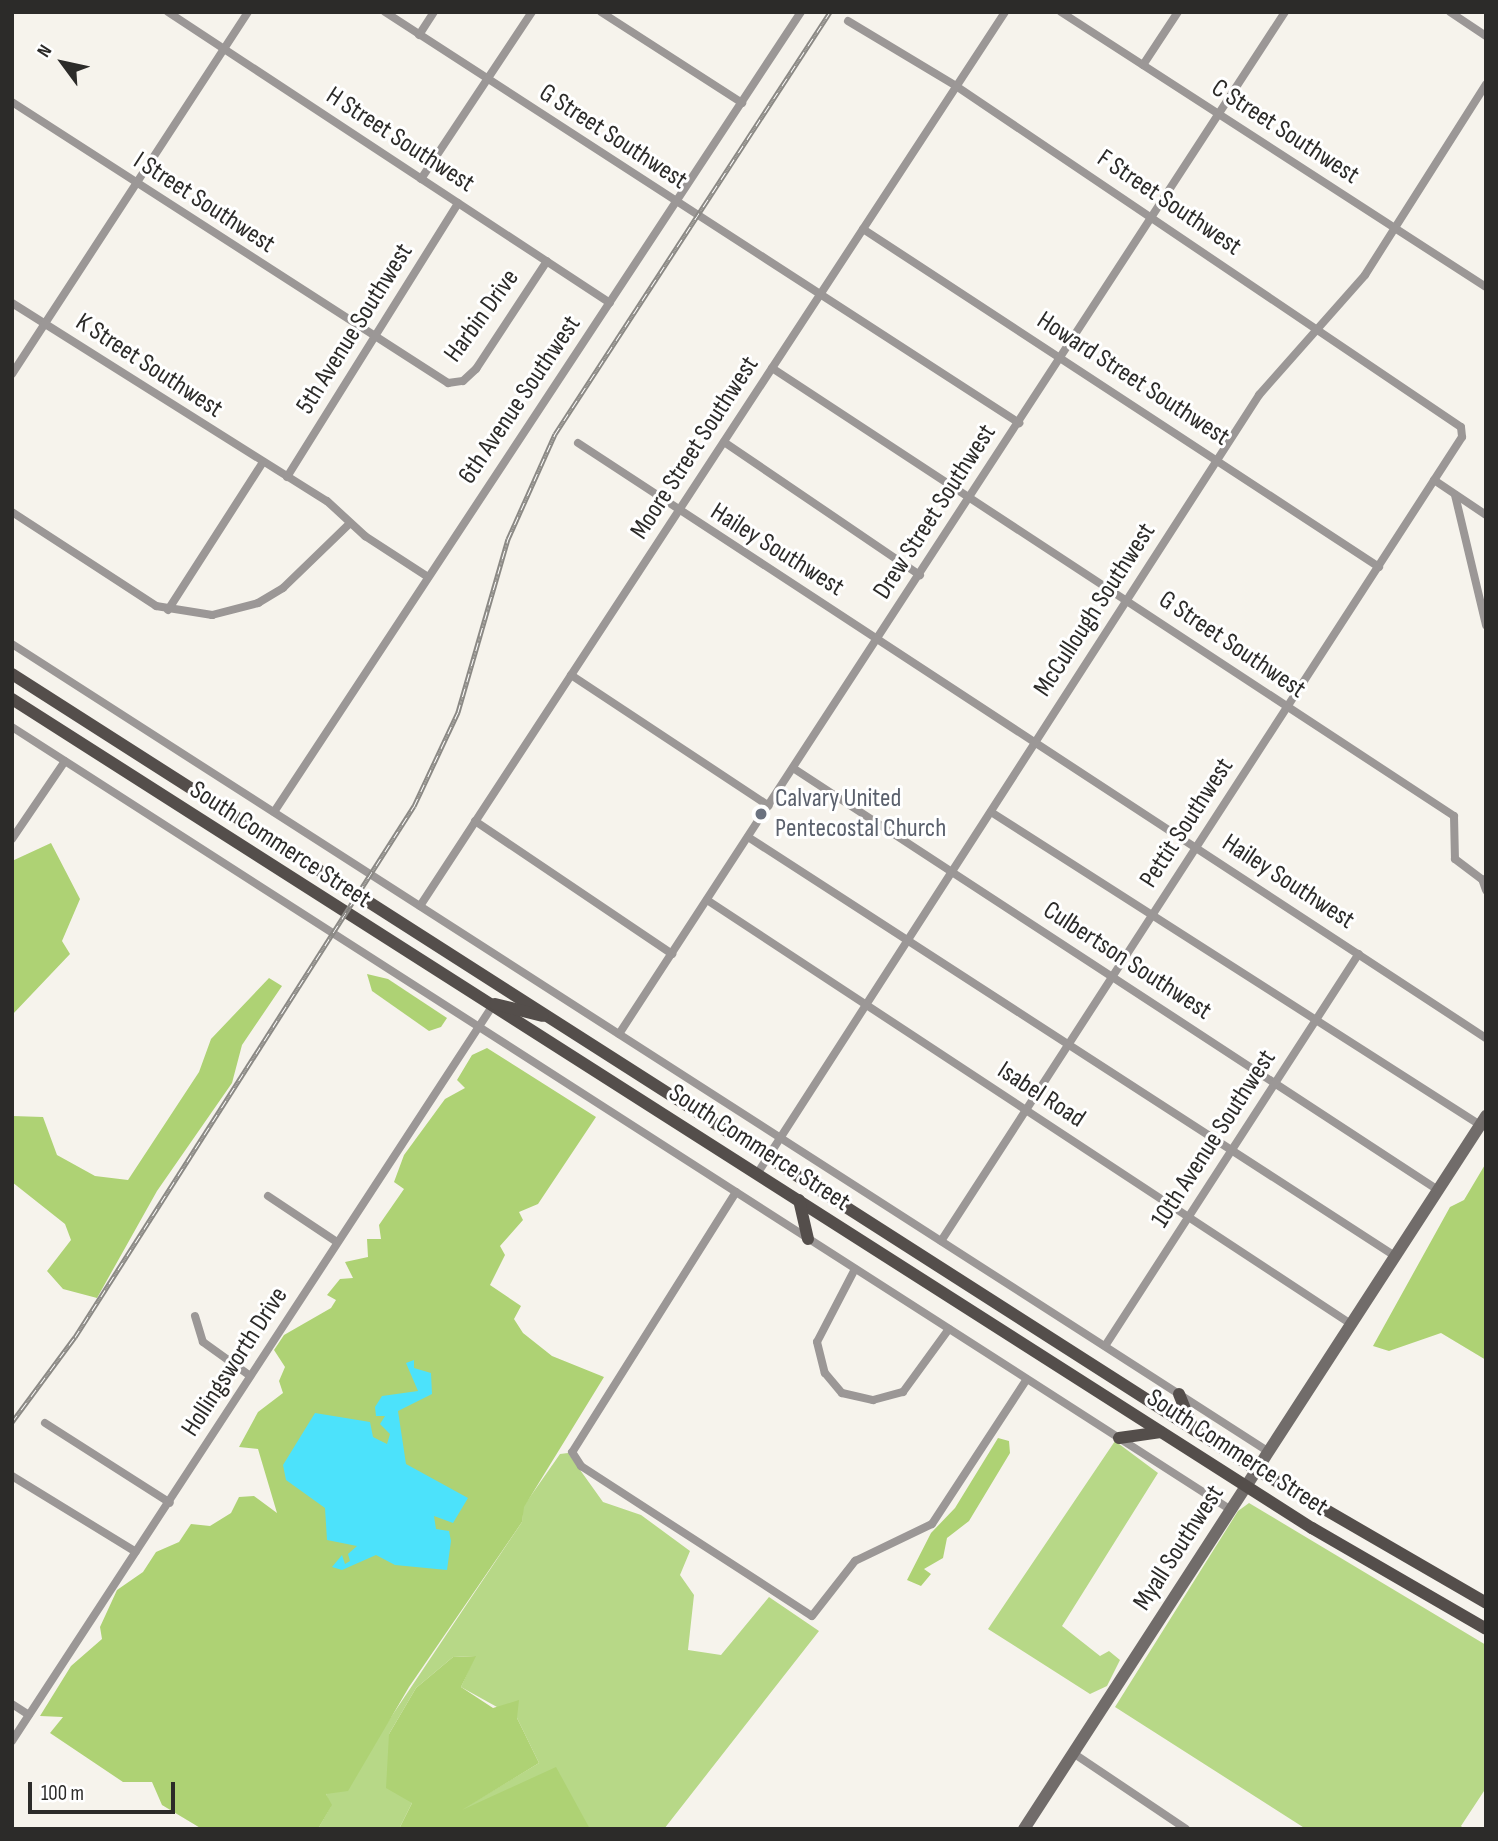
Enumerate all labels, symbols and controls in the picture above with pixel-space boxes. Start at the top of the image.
north arrow [28,28,98,98]
text: N [33,41,57,62]
street label: C Street Southwest [1205,73,1365,191]
street label: G Street Southwest [533,78,693,196]
street label: H Street Southwest [320,81,480,199]
street label: F Street Southwest [1091,143,1247,263]
street label: I Street Southwest [127,146,281,260]
street label: 5th Avenue Southwest [290,238,420,420]
street label: Harbin Drive [438,264,526,368]
street label: Howard Street Southwest [1031,305,1235,453]
street label: K Street Southwest [70,307,228,425]
street label: 6th Avenue Southwest [452,310,588,490]
street label: Moore Street Southwest [624,351,766,545]
street label: Drew Street Southwest [867,419,1003,605]
street label: Hailey Southwest [705,497,849,603]
street label: McCullough Southwest [1027,518,1163,702]
street label: G Street Southwest [1153,584,1311,706]
street label: Pettit Southwest [1134,752,1240,894]
street label: South Commerce Street [184,775,376,915]
place label: Calvary United Pentecostal Church [775,783,946,844]
marker: Calvary United Pentecostal Church [753,806,769,822]
street label: Hailey Southwest [1216,828,1360,936]
street label: Culbertson Southwest [1037,895,1217,1027]
street label: 10th Avenue Southwest [1145,1044,1283,1234]
street label: Isabel Road [991,1055,1091,1135]
street label: South Commerce Street [663,1078,855,1218]
street label: Hollingsworth Drive [175,1282,295,1442]
street label: South Commerce Street [1141,1383,1333,1523]
street label: Myall Southwest [1127,1480,1231,1616]
scale bar [32,1768,178,1812]
text: 100 m [41,1781,84,1806]

